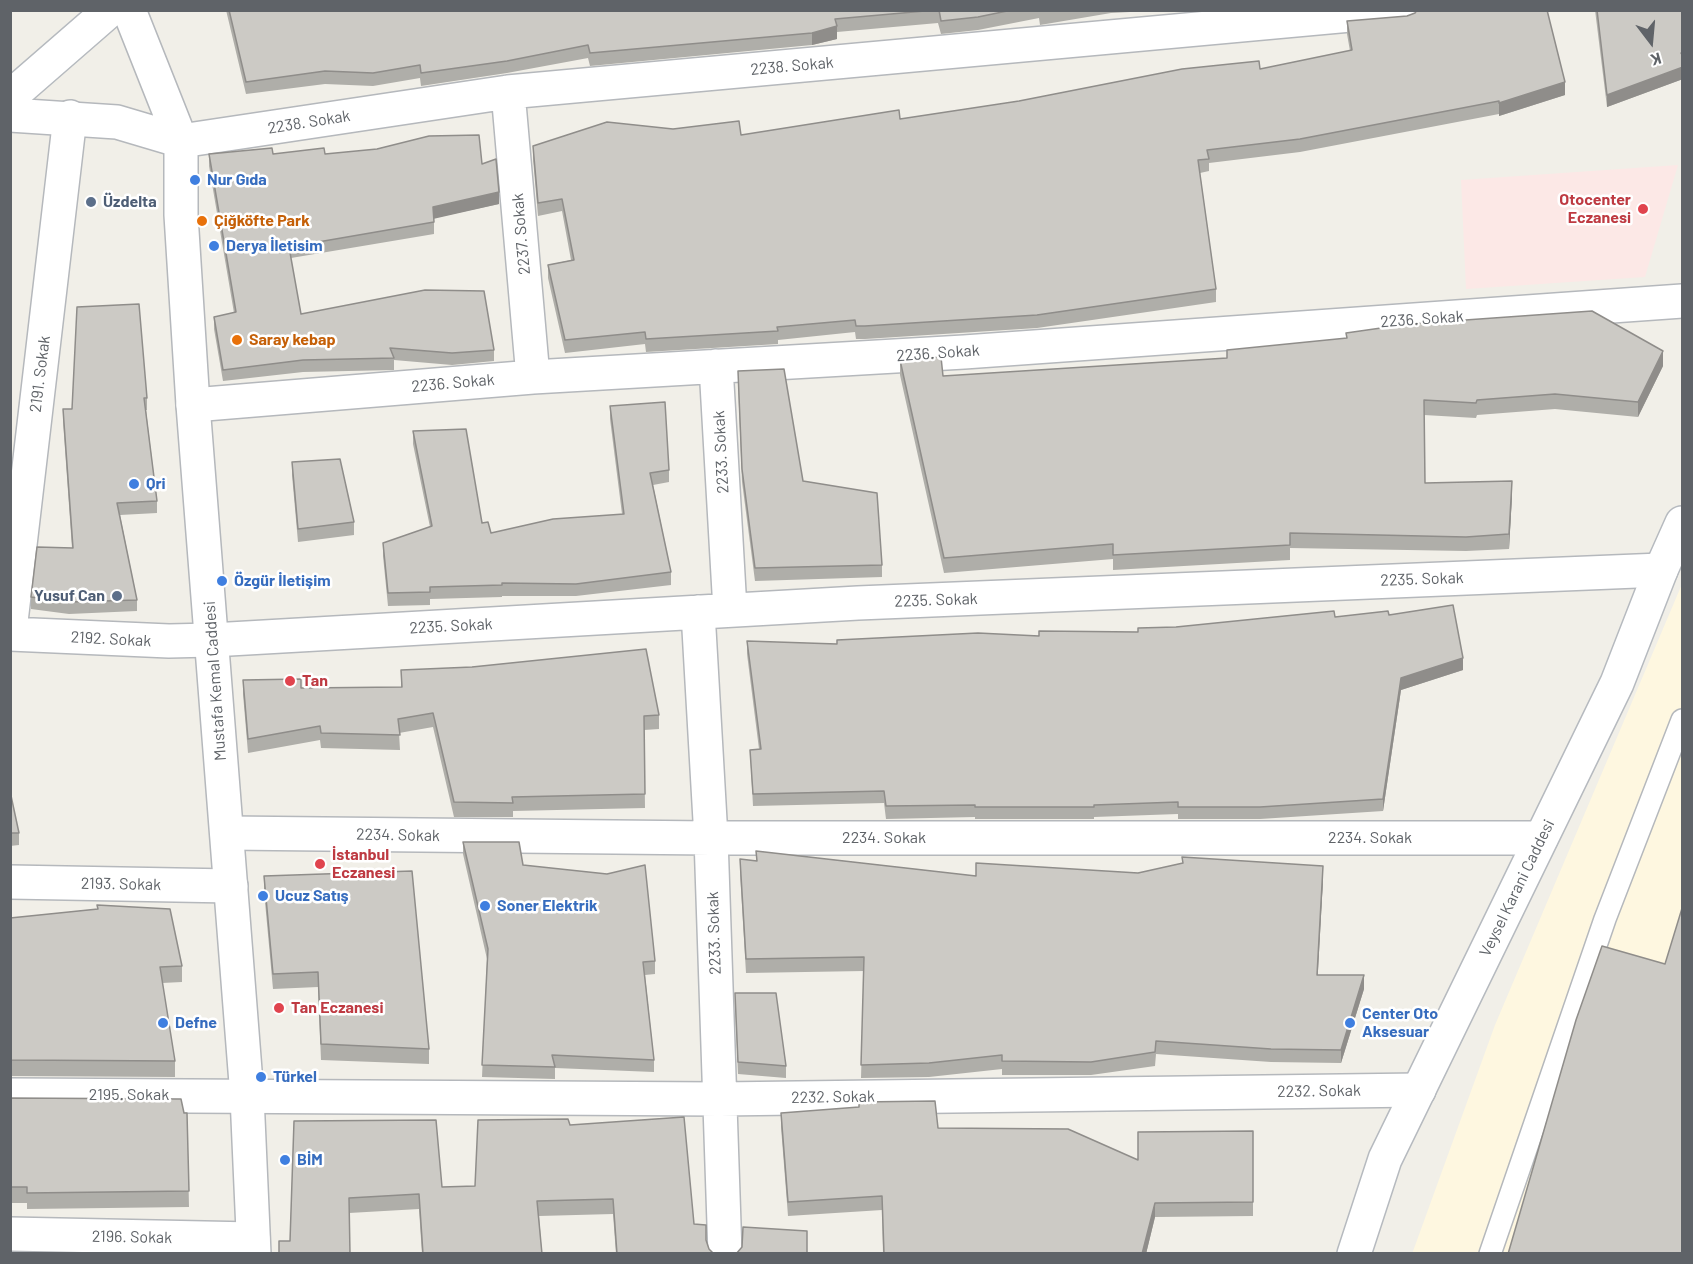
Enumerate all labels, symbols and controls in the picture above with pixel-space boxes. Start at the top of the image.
north arrow [1621,12,1681,72]
text: K [1649,49,1664,70]
street label: 2238. Sokak [750,53,834,79]
street label: 2238. Sokak [266,106,352,138]
place label: Nur Gıda [207,170,267,190]
marker: Nur Gıda [188,173,202,187]
place label: Otocenter Eczanesi [1559,190,1631,228]
place label: Üzdelta [103,192,157,212]
street label: 2237. Sokak [508,192,534,276]
marker: Üzdelta [84,195,98,209]
marker: Otocenter Eczanesi [1636,202,1650,216]
place label: Çiğköfte Park [214,211,310,231]
marker: Çiğköfte Park [195,214,209,228]
place label: Derya İletisim [226,236,322,256]
marker: Derya İletisim [207,239,221,253]
street label: 2236. Sokak [1380,307,1464,331]
place label: Saray kebap [249,330,336,350]
marker: Saray kebap [230,333,244,347]
street label: 2191. Sokak [26,334,54,414]
street label: 2236. Sokak [896,341,980,365]
street label: 2236. Sokak [411,370,495,396]
street label: 2233. Sokak [709,410,733,494]
place label: Qri [146,474,166,494]
marker: Qri [127,477,141,491]
street label: 2235. Sokak [1380,568,1464,590]
place label: Özgür İletişim [234,571,331,591]
marker: Özgür İletişim [215,574,229,588]
place label: Yusuf Can [34,586,105,606]
marker: Yusuf Can [110,589,124,603]
street label: 2235. Sokak [894,589,978,611]
street label: Mustafa Kemal Caddesi [200,600,230,762]
street label: 2235. Sokak [409,614,493,638]
street label: 2192. Sokak [70,627,152,651]
place label: Tan [302,671,328,691]
marker: Tan [283,674,297,688]
street label: Veysel Karani Caddesi [1475,816,1559,960]
street label: 2234. Sokak [356,825,440,845]
street label: 2234. Sokak [842,828,926,848]
street label: 2234. Sokak [1328,828,1412,848]
place label: İstanbul Eczanesi [332,845,395,883]
marker: İstanbul Eczanesi [313,857,327,871]
street label: 2193. Sokak [81,874,161,894]
place label: Ucuz Satış [275,886,349,906]
marker: Ucuz Satış [256,889,270,903]
street label: 2233. Sokak [703,891,725,975]
place label: Soner Elektrik [497,896,598,916]
marker: Soner Elektrik [478,899,492,913]
place label: Tan Eczanesi [291,998,383,1018]
marker: Tan Eczanesi [272,1001,286,1015]
place label: Center Oto Aksesuar [1362,1004,1438,1042]
place label: Defne [175,1013,217,1033]
marker: Defne [156,1016,170,1030]
marker: Center Oto Aksesuar [1343,1016,1357,1030]
place label: Türkel [273,1067,317,1087]
marker: Türkel [254,1070,268,1084]
street label: 2232. Sokak [1277,1081,1361,1101]
street label: 2195. Sokak [89,1085,169,1105]
street label: 2232. Sokak [791,1087,875,1107]
place label: BİM [297,1150,323,1170]
marker: BİM [278,1153,292,1167]
street label: 2196. Sokak [92,1227,172,1247]

